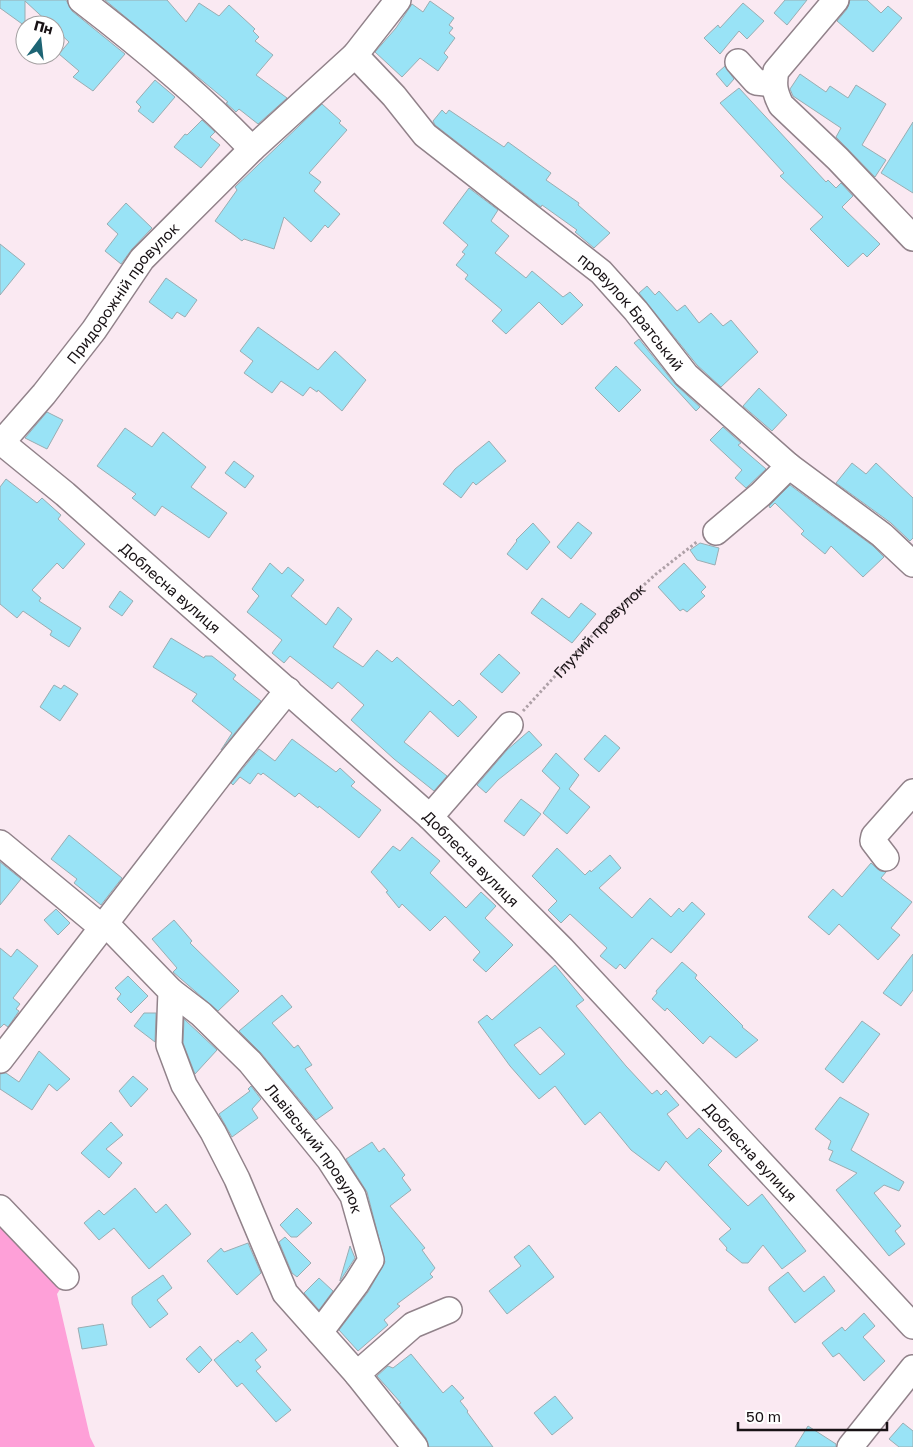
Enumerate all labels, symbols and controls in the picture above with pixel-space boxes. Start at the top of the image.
north arrow [15,15,65,65]
text: Пн [32,16,55,38]
street label: Придорожній провулок [62,218,183,367]
street label: провулок Братський [575,249,688,374]
street label: Доблесна вулиця [117,538,225,637]
street label: Глухий провулок [549,579,649,681]
street label: Доблесна вулиця [420,807,523,910]
street label: Львівський провулок [262,1080,367,1216]
street label: Доблесна вулиця [701,1099,801,1205]
scale bar [738,1400,887,1432]
text: 50 m [746,1407,781,1425]

